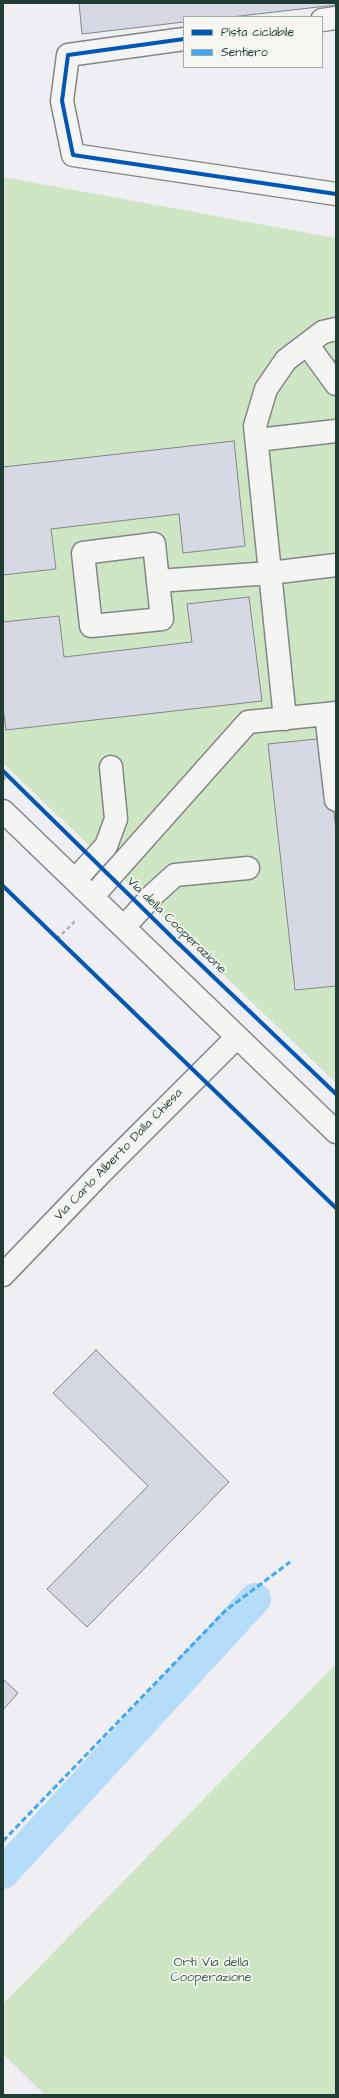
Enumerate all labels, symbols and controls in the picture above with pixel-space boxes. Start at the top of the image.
legend [183,16,323,68]
text: Pista ciclabile [221,24,294,41]
text: Sentiero [221,44,268,61]
street label: Via della Cooperazione [123,874,229,978]
street label: Via Carlo Alberto Dalla Chiesa [52,1086,186,1224]
park label: Orti Via della Cooperazione [170,1955,252,1986]

